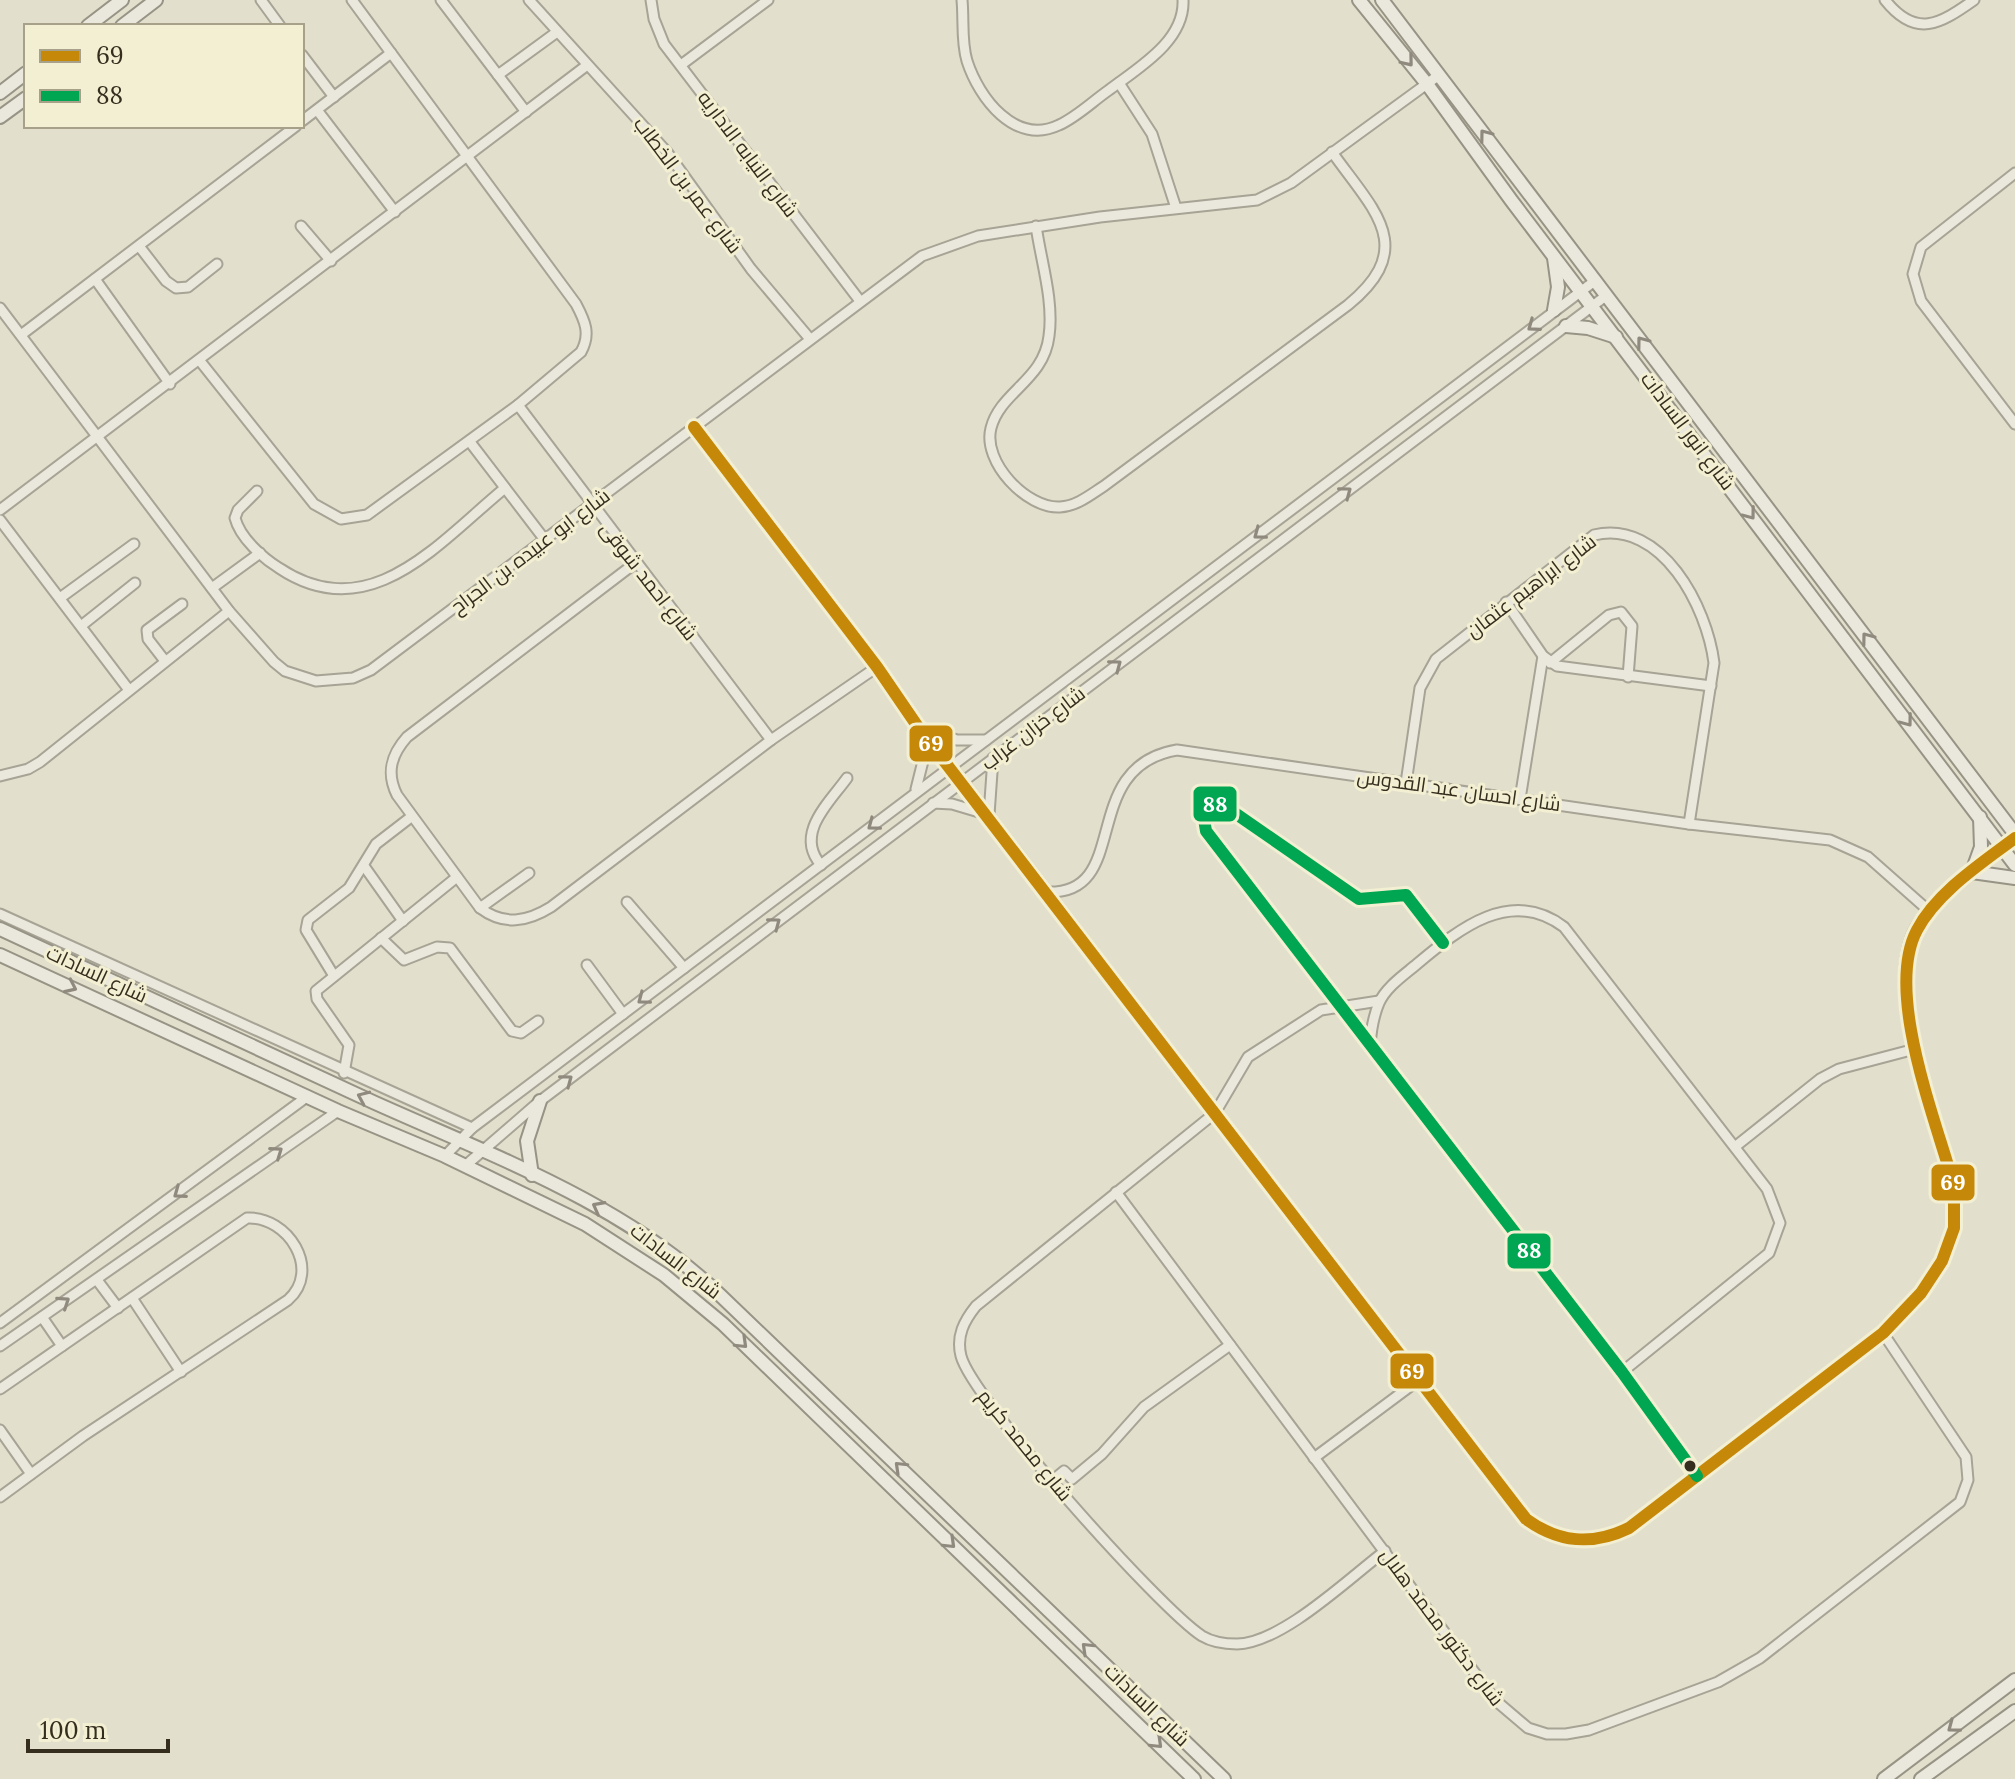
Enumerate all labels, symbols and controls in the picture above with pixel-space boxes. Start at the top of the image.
legend [24,24,304,128]
text: 69 [96,40,124,71]
one-way arrow [1398,51,1413,66]
text: 88 [96,80,123,111]
street label: شارع النيابه الاداريه [691,86,804,223]
street label: شارع عمر بن الخطاب [627,111,748,259]
one-way arrow [1480,129,1494,144]
one-way arrow [1527,316,1542,331]
one-way arrow [1638,336,1652,350]
street label: شارع انور السادات [1634,367,1741,496]
street label: شارع ابو عبيده بن الجراح [445,482,616,620]
one-way arrow [1337,487,1352,501]
one-way arrow [1741,505,1755,520]
street label: شارع احمد شوقى [594,516,704,646]
one-way arrow [1253,524,1267,538]
street label: شارع ابراهيم عثمان [1461,528,1602,644]
one-way arrow [1862,632,1876,647]
one-way arrow [1107,661,1122,675]
street label: شارع خزان غراب [976,680,1091,777]
one-way arrow [1897,713,1911,727]
line badge: 69 [908,724,954,763]
text: 69 [918,729,944,757]
street label: شارع احسان عبد القدوس [1355,763,1562,818]
line badge: 88 [1192,785,1238,823]
text: 88 [1202,790,1228,818]
one-way arrow [867,816,881,830]
one-way arrow [766,919,781,933]
street label: شارع السادات [42,939,152,1010]
one-way arrow [63,977,77,993]
one-way arrow [637,990,652,1004]
one-way arrow [558,1075,573,1090]
one-way arrow [356,1091,371,1107]
one-way arrow [269,1147,283,1162]
line badge: 69 [1930,1163,1976,1202]
text: 69 [1940,1168,1966,1196]
one-way arrow [173,1183,188,1198]
one-way arrow [592,1201,606,1217]
street label: شارع السادات [625,1217,727,1306]
line badge: 88 [1506,1232,1552,1270]
text: 88 [1516,1236,1542,1264]
one-way arrow [56,1296,70,1311]
one-way arrow [733,1334,747,1349]
line badge: 69 [1389,1352,1435,1390]
text: 69 [1399,1357,1425,1385]
street label: شارع محمد كريم [971,1384,1078,1507]
unlabelled marker [1682,1458,1698,1474]
one-way arrow [895,1462,909,1477]
one-way arrow [941,1534,955,1548]
street label: شارع دكتور محمد هلال [1373,1543,1510,1712]
one-way arrow [1082,1642,1096,1657]
street label: شارع السادات [1098,1658,1195,1753]
scale bar [28,1703,168,1753]
text: 100 m [40,1715,106,1746]
one-way arrow [1947,1717,1962,1732]
one-way arrow [1148,1734,1162,1748]

